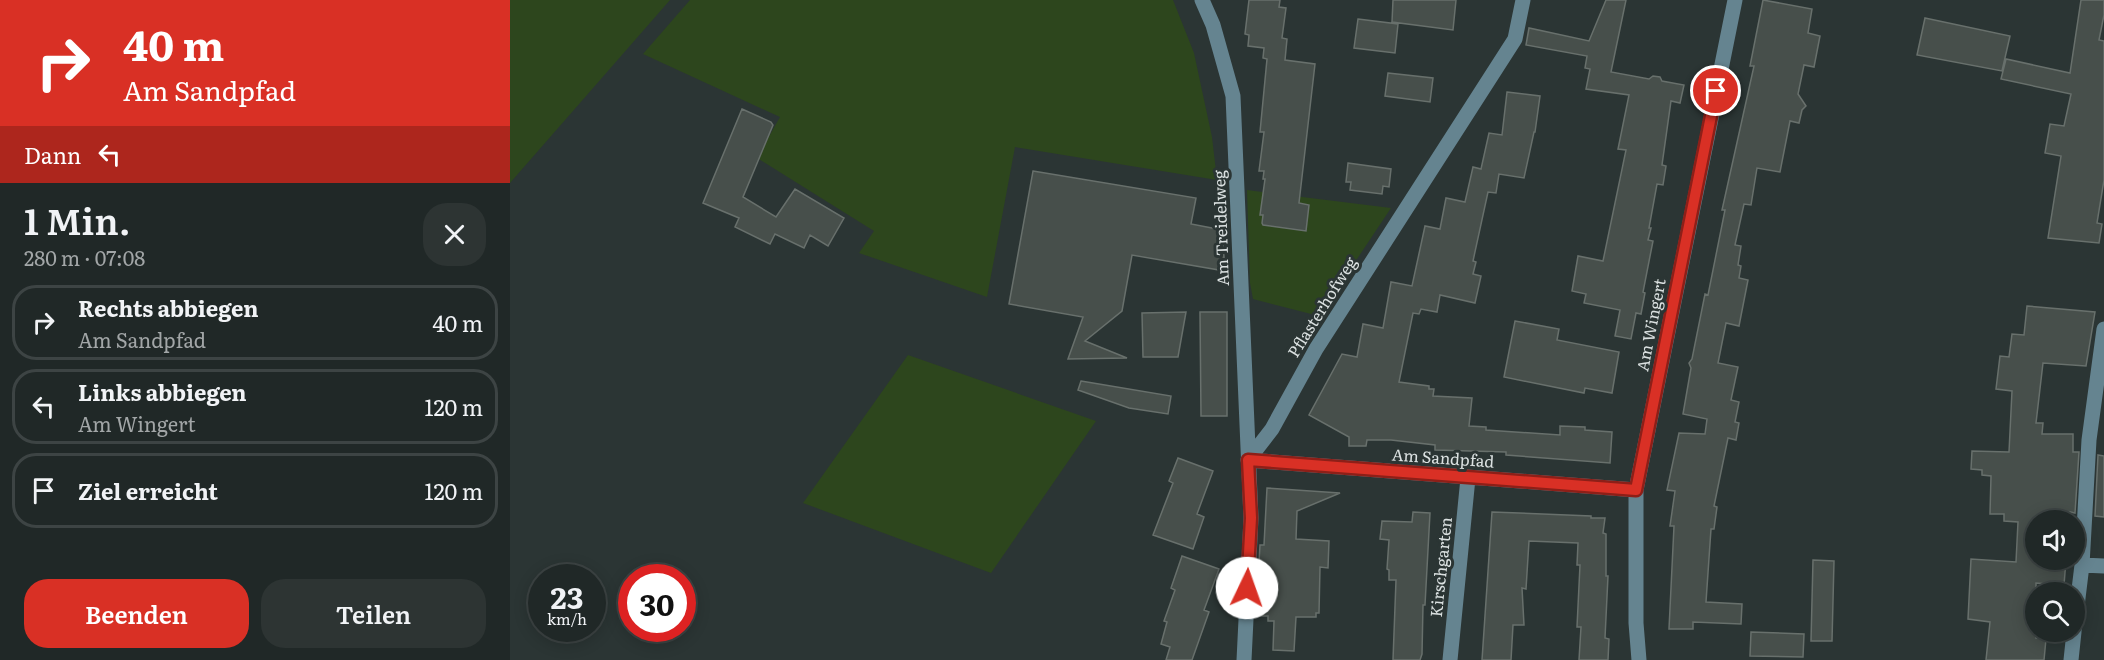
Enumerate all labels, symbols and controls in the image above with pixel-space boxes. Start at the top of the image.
text: 40 m [123,12,224,74]
icon: right [24,24,102,102]
pin [1690,65,1741,116]
text: Am Sandpfad [123,69,296,109]
icon: arrive [1699,74,1732,107]
text: Dann [24,138,81,171]
icon: left [93,138,126,171]
street label: Am Treidelweg [1206,169,1234,287]
text: 1 Min. [24,193,131,246]
button: close [423,203,486,266]
text: 280 m · 07:08 [24,242,145,272]
street label: Pflasterhofweg [1281,252,1362,361]
street label: Am Wingert [1629,276,1671,373]
text: Rechts abbiegen [78,291,258,324]
icon: right [27,306,60,339]
text: 40 m [432,306,483,339]
text: Am Sandpfad [78,324,206,354]
text: Links abbiegen [78,375,247,408]
icon: left [27,390,60,423]
text: 120 m [424,390,483,423]
text: Am Wingert [78,408,196,438]
street label: Am Sandpfad [1391,441,1495,473]
icon: arrive [27,474,60,507]
text: Ziel erreicht [78,474,218,507]
text: 120 m [424,474,483,507]
map controls [2025,510,2085,642]
button: sound [2025,510,2085,570]
street label: Kirschgarten [1423,515,1457,618]
position arrow [1215,556,1279,620]
speed limit sign: 30 [618,564,696,642]
text: 23 [551,574,583,618]
button: Beenden [24,579,249,648]
button: Teilen [261,579,486,648]
button: search [2025,582,2085,642]
text: km/h [547,607,587,630]

